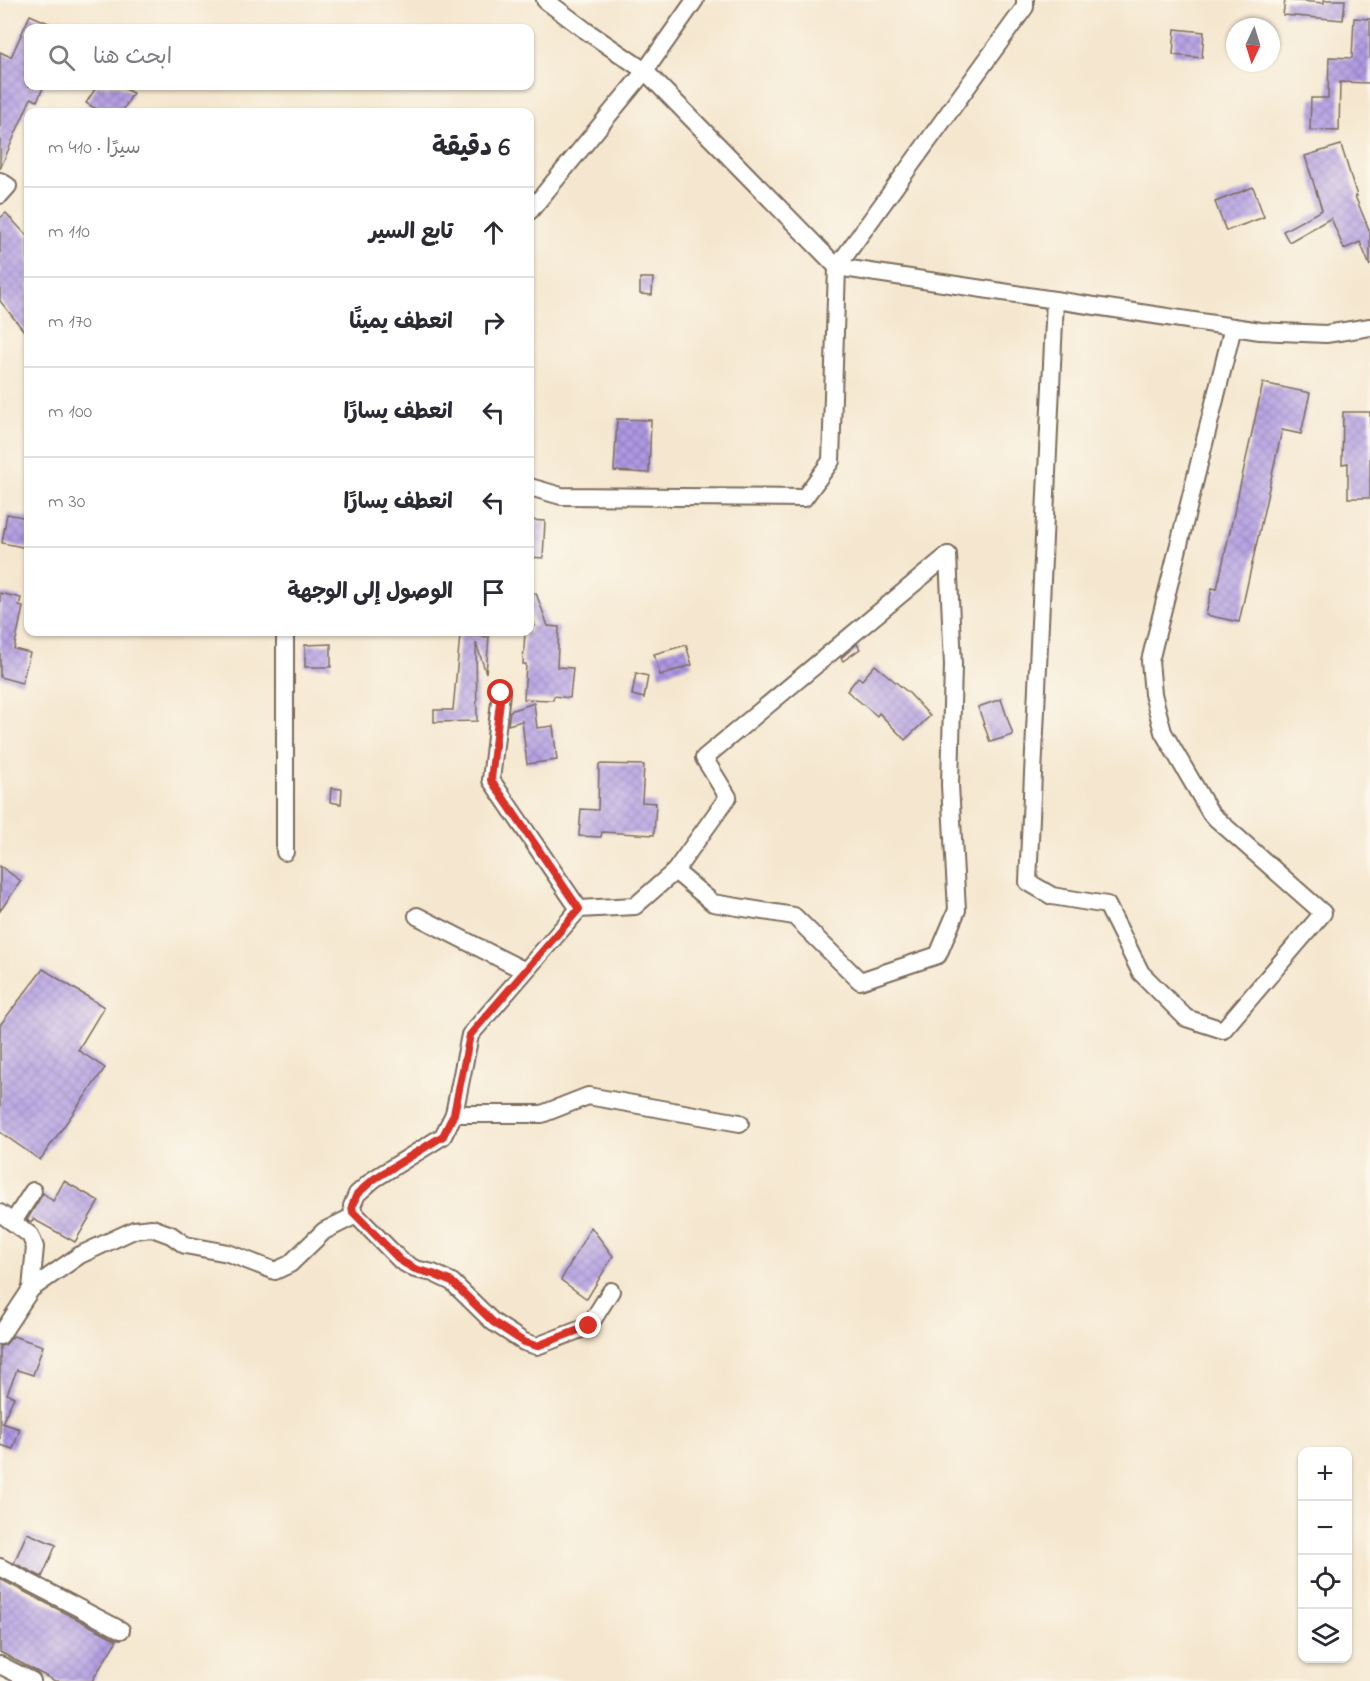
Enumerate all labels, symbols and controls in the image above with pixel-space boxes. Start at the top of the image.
north arrow [1226,18,1280,72]
search box [24,24,534,90]
icon: search [45,41,78,74]
text: ابحث هنا [93,42,172,74]
text: 6 دقيقة [432,130,510,168]
text: سيرًا · 410 m [48,134,141,163]
icon: ahead [477,216,510,249]
text: تابع السير [369,217,453,249]
text: 110 m [48,218,90,247]
icon: right [477,306,510,339]
text: انعطف يمينًا [349,307,453,339]
text: 170 m [48,308,92,337]
icon: left [477,396,510,429]
text: انعطف يسارًا [344,397,453,429]
text: 100 m [48,398,92,427]
icon: left [477,486,510,519]
text: انعطف يسارًا [344,487,453,519]
text: 30 m [48,488,85,517]
icon: arrive [477,576,510,609]
text: الوصول إلى الوجهة [287,577,453,609]
route start [487,679,513,705]
route end [575,1312,601,1338]
map controls [1298,1447,1352,1663]
button: + [1298,1447,1352,1501]
button: − [1298,1501,1352,1555]
button: locate [1298,1555,1352,1609]
button: layers [1298,1609,1352,1663]

